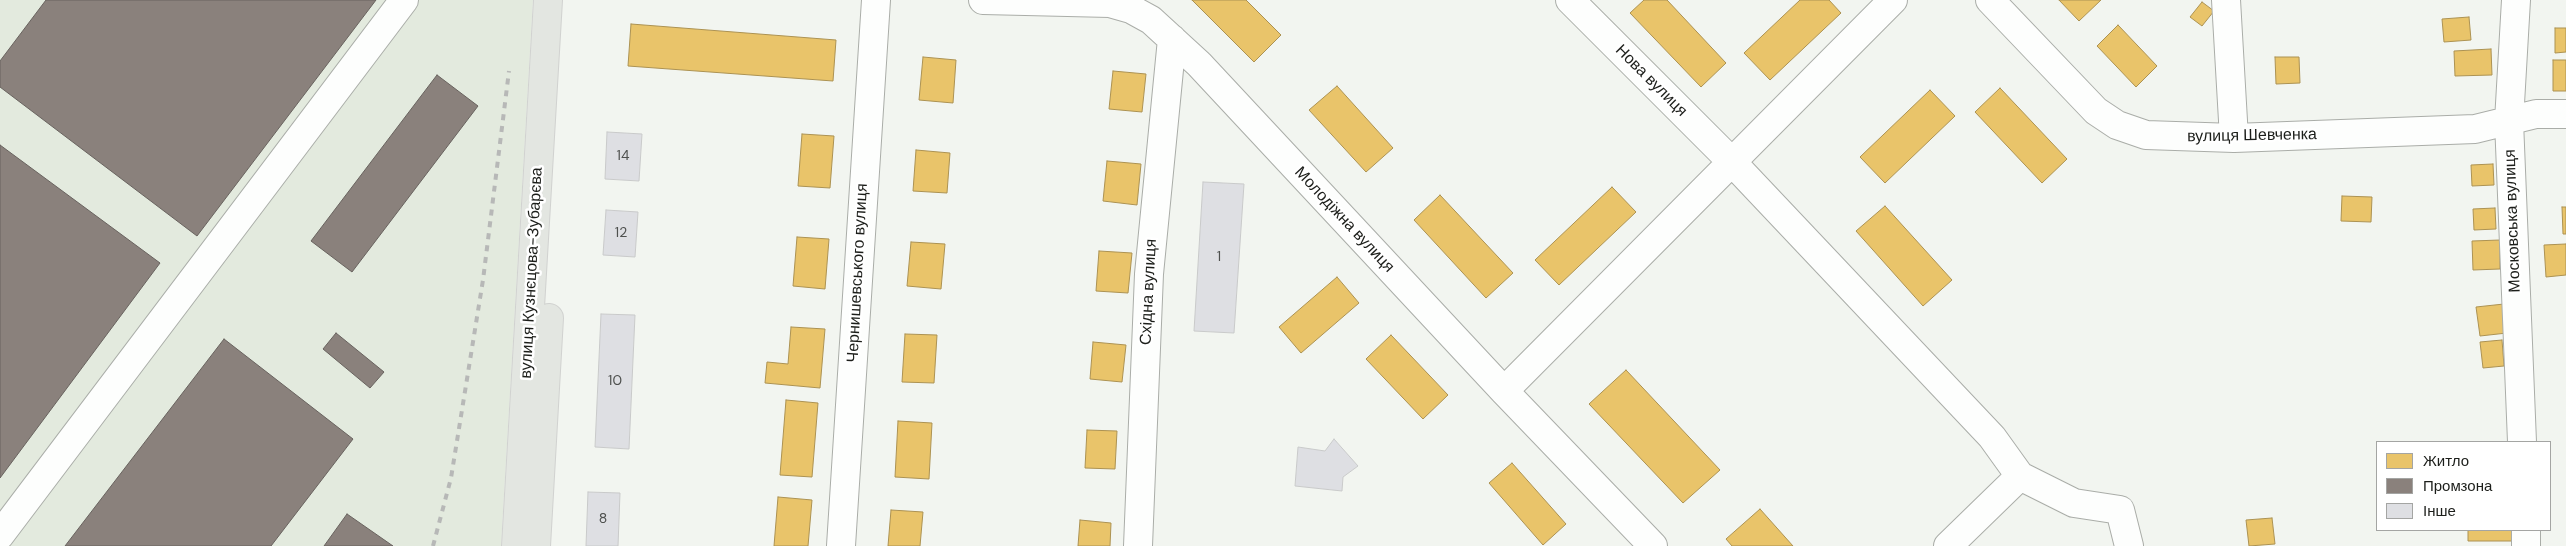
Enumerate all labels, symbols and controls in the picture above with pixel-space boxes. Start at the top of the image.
street label: Нова вулиця [1611,41,1691,121]
street label: вулиця Шевченка [2187,125,2317,147]
house number: 14 [617,148,629,164]
street label: Московська вулиця [2501,149,2525,293]
street label: Молодіжна вулиця [1290,163,1398,277]
street label: вулиця Кузнєцова-Зубарєва [517,167,547,379]
street label: Чернишевського вулиця [844,183,872,363]
house number: 12 [615,225,627,241]
street label: Східна вулиця [1137,238,1161,346]
house number: 1 [1217,249,1221,265]
house number: 10 [608,373,622,389]
legend [2376,441,2551,531]
text: Житло [2423,451,2469,471]
text: Промзона [2423,476,2492,496]
text: Інше [2423,501,2456,521]
house number: 8 [599,511,607,527]

